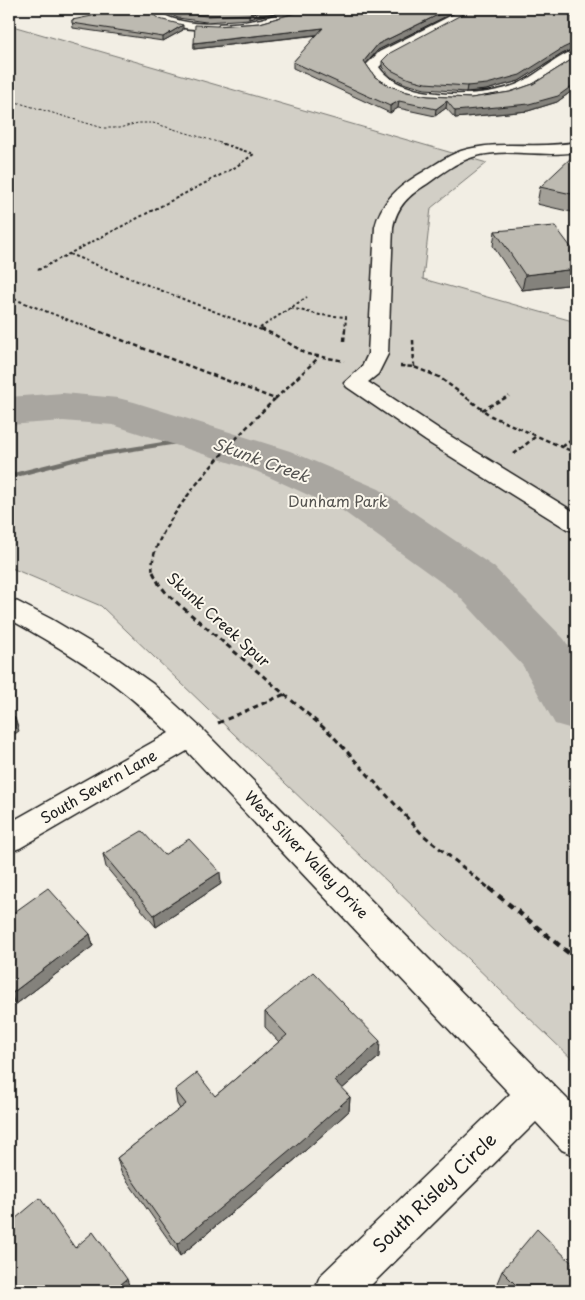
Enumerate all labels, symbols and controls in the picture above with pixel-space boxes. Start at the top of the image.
water label: Skunk Creek [210,431,314,488]
park label: Dunham Park [288,489,388,512]
street label: Skunk Creek Spur [162,566,276,672]
street label: South Severn Lane [36,743,161,828]
street label: West Silver Valley Drive [240,785,375,923]
street label: South Risley Circle [366,1126,502,1258]

